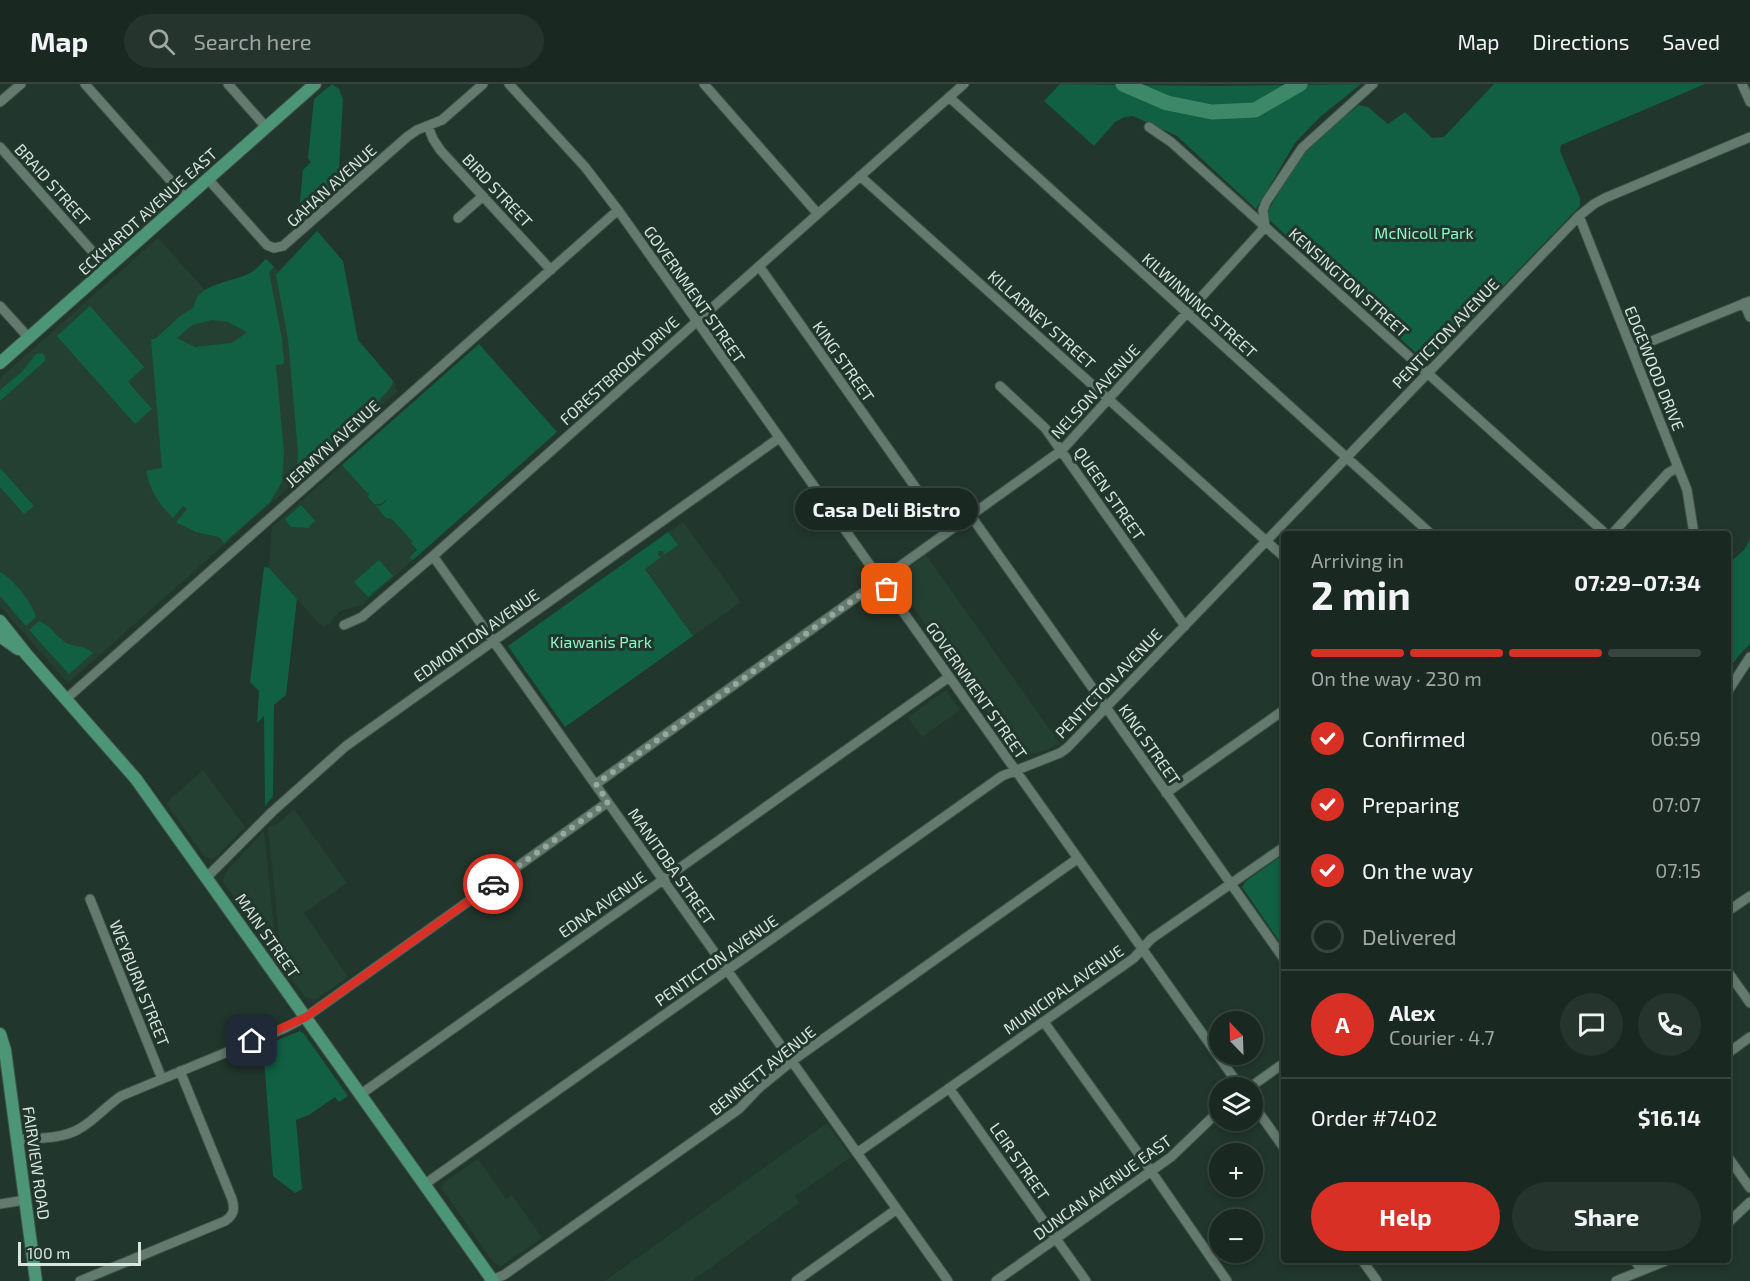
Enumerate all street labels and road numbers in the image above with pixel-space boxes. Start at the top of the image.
street label: BRAID STREET [11,139,95,229]
street label: GAHAN AVENUE [282,140,380,230]
street label: ECKHARDT AVENUE EAST [74,144,220,278]
street label: BIRD STREET [459,149,537,231]
street label: GOVERNMENT STREET [641,222,749,366]
street label: KENSINGTON STREET [1285,223,1413,341]
street label: KILWINNING STREET [1139,249,1261,361]
street label: KILLARNEY STREET [984,266,1100,372]
street label: PENTICTON AVENUE [1388,274,1502,392]
street label: EDGEWOOD DRIVE [1621,303,1689,433]
street label: FORESTBROOK DRIVE [556,311,683,429]
street label: KING STREET [809,317,879,405]
street label: NELSON AVENUE [1047,340,1143,442]
street label: JERMYN AVENUE [281,395,383,490]
street label: QUEEN STREET [1070,443,1149,544]
street label: EDMONTON AVENUE [410,585,542,685]
street label: GOVERNMENT STREET [923,618,1031,762]
street label: PENTICTON AVENUE [1051,624,1165,742]
street label: KING STREET [1115,700,1185,788]
street label: MANITOBA STREET [625,804,719,928]
street label: EDNA AVENUE [555,867,650,941]
street label: MAIN STREET [232,889,304,981]
street label: PENTICTON AVENUE [651,910,781,1010]
street label: WEYBURN STREET [106,917,174,1049]
street label: MUNICIPAL AVENUE [999,940,1127,1038]
street label: BENNETT AVENUE [705,1021,819,1119]
street label: FAIRVIEW ROAD [20,1105,54,1221]
street label: LEIR STREET [986,1119,1054,1203]
street label: DUNCAN AVENUE EAST [1029,1131,1175,1243]

